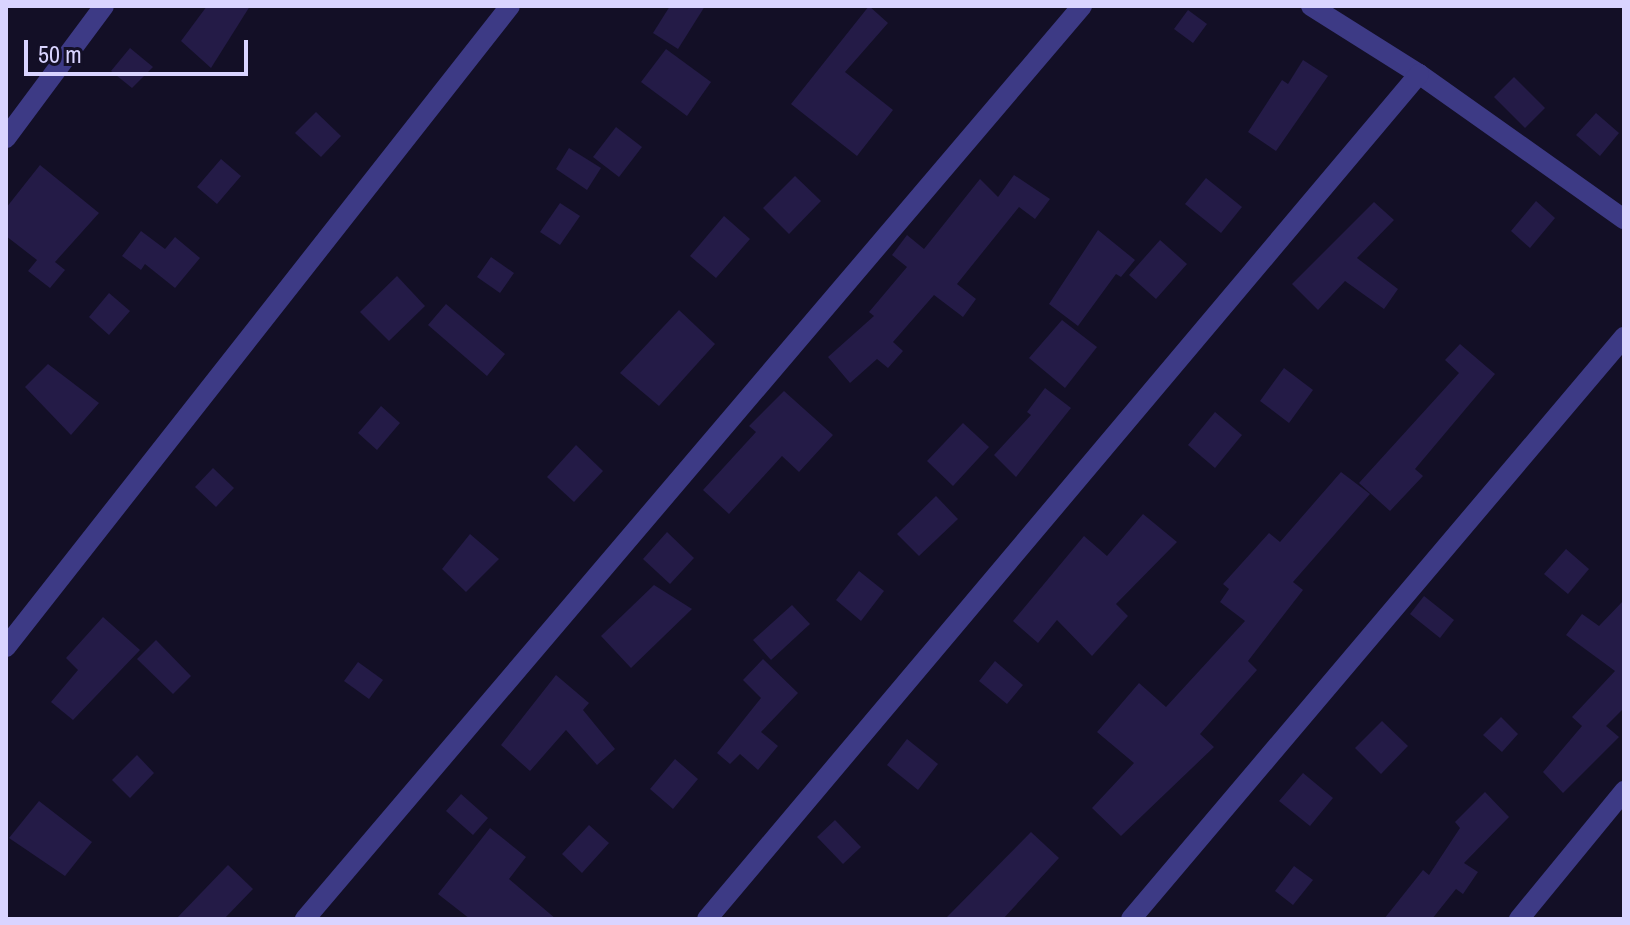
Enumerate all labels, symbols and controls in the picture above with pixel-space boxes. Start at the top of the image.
scale bar [28,24,252,74]
text: 50 m [38,38,82,70]

